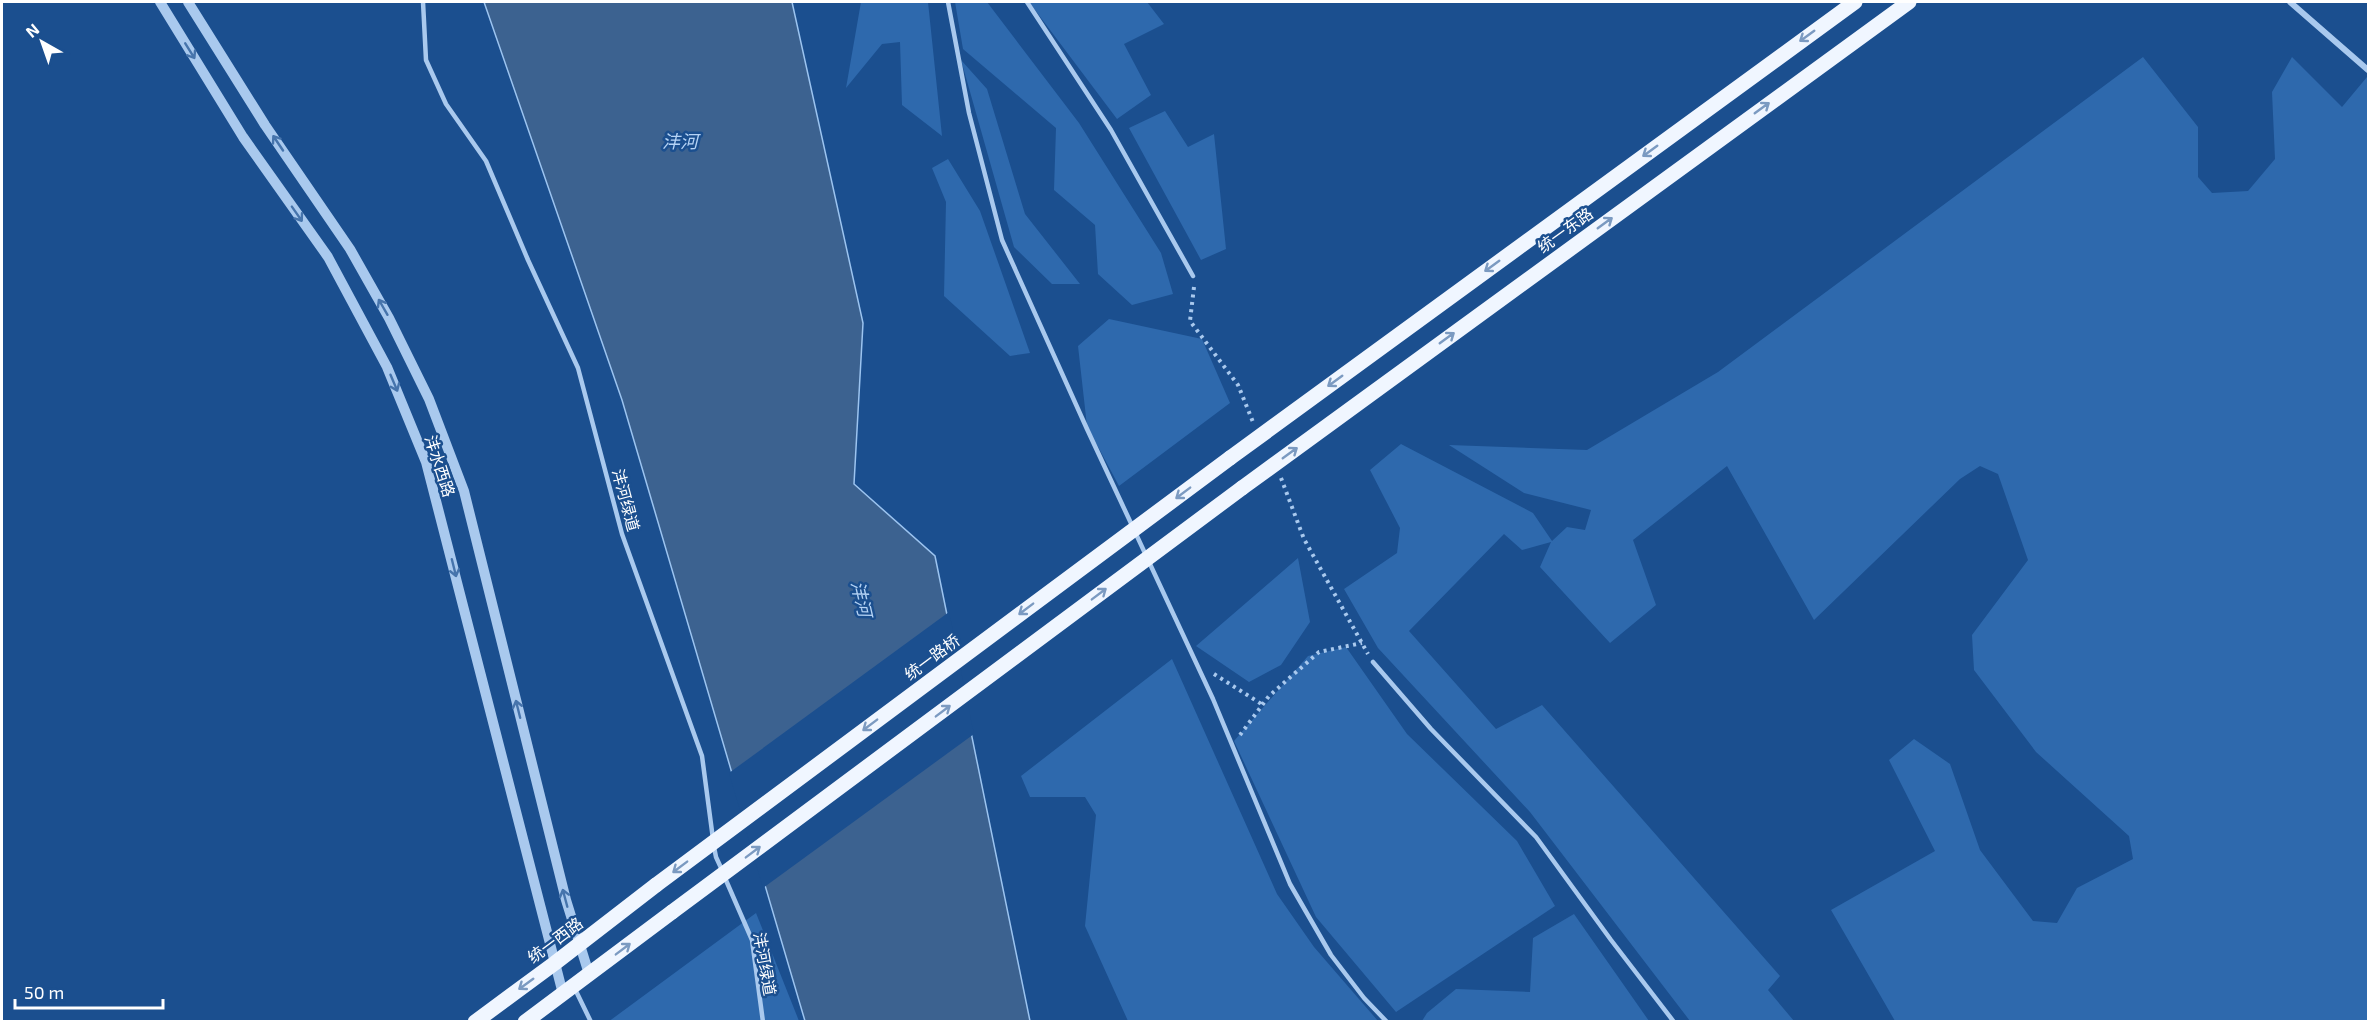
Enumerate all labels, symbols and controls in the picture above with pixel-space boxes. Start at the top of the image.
north arrow [12,12,72,72]
text: N [22,19,43,41]
one-way arrow [1800,30,1816,42]
one-way arrow [185,42,197,59]
one-way arrow [1754,102,1770,114]
water label: 沣河 [662,130,701,152]
one-way arrow [272,135,284,152]
one-way arrow [1642,145,1658,157]
street label: 统一东路 [1533,203,1596,256]
one-way arrow [291,206,304,222]
one-way arrow [1596,217,1612,229]
one-way arrow [1485,259,1501,272]
one-way arrow [377,299,389,316]
one-way arrow [1439,332,1455,344]
one-way arrow [389,374,400,392]
one-way arrow [1327,375,1343,387]
street label: 沣水西路 [422,432,459,499]
one-way arrow [1281,447,1297,459]
street label: 沣河绿道 [609,466,644,533]
one-way arrow [1175,486,1191,499]
one-way arrow [448,558,460,577]
water label: 沣河 [847,579,877,622]
one-way arrow [1091,588,1107,600]
one-way arrow [1019,603,1035,615]
street label: 统一路桥 [900,630,963,683]
one-way arrow [512,700,524,719]
one-way arrow [934,704,950,717]
one-way arrow [862,719,878,732]
one-way arrow [744,846,760,859]
one-way arrow [672,861,688,873]
one-way arrow [559,889,571,908]
street label: 统一西路 [523,913,586,966]
street label: 沣河绿道 [751,931,780,997]
one-way arrow [614,943,630,955]
scale bar [15,972,164,1010]
one-way arrow [519,978,535,990]
text: 50 m [24,981,64,1003]

